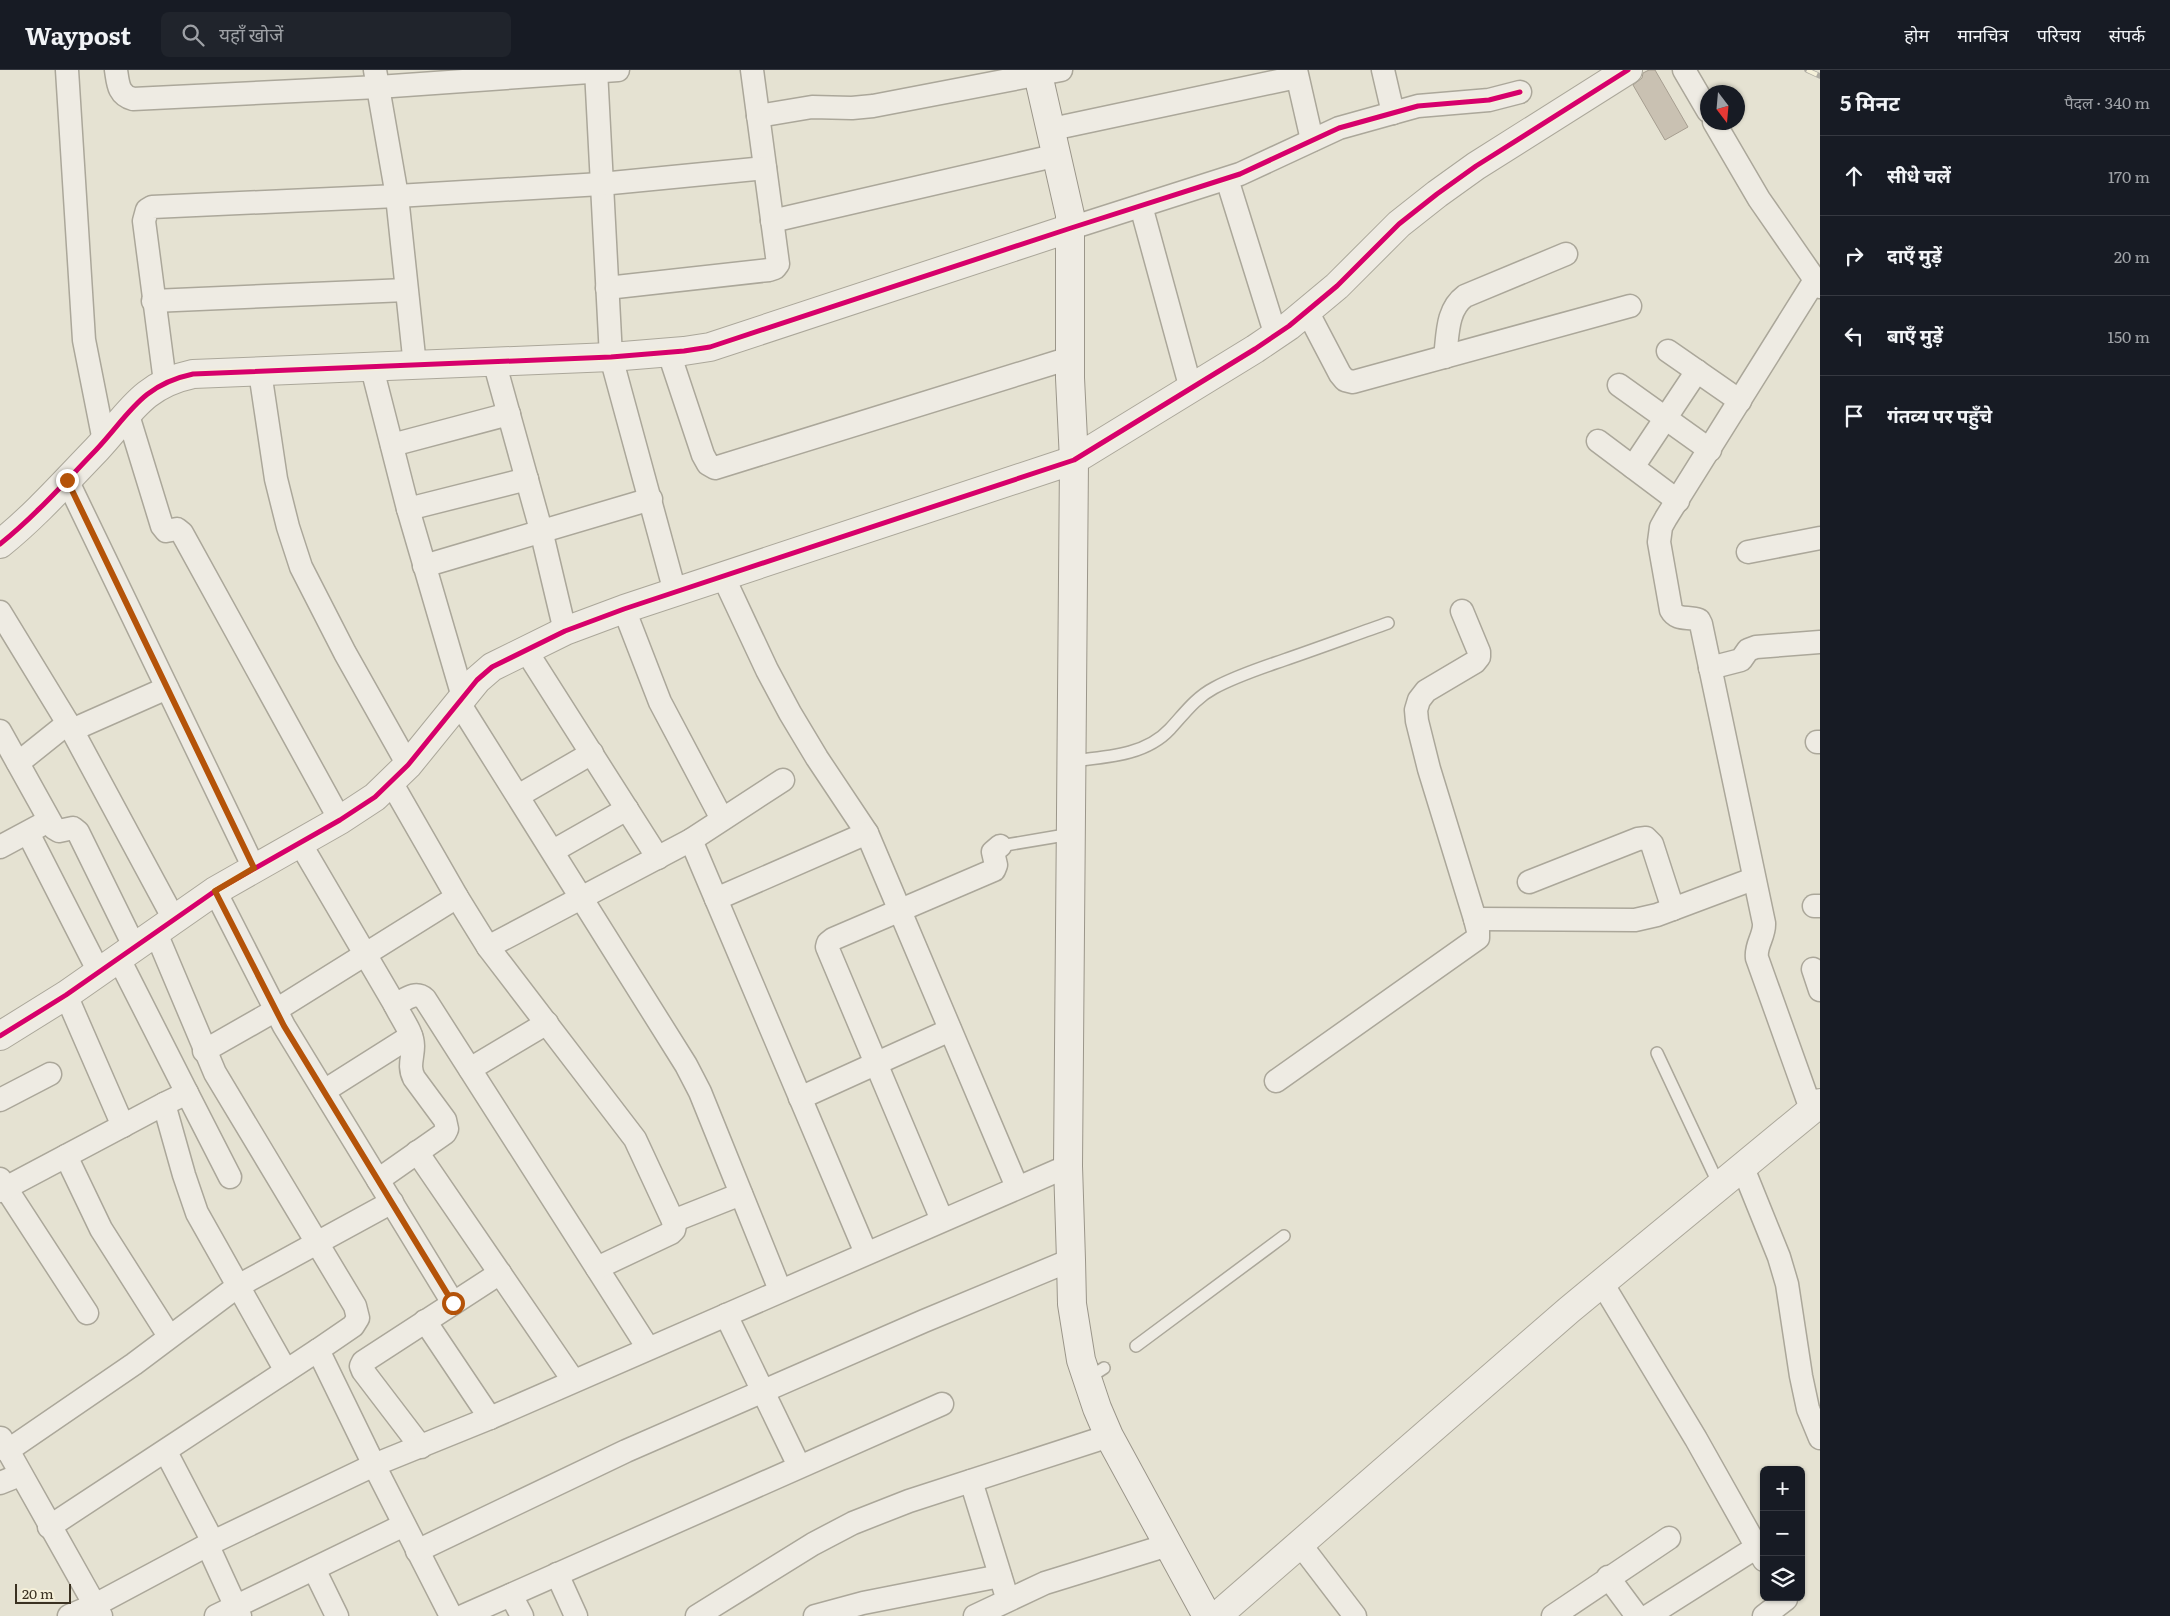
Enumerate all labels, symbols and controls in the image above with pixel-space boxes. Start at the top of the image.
search box [161,12,511,57]
text: Waypost [25,17,131,52]
text: यहाँ खोजें [219,20,283,48]
icon: search [179,21,207,49]
text: होम [1904,21,1929,48]
text: मानचित्र [1957,21,2009,48]
text: परिचय [2037,21,2081,48]
text: संपर्क [2109,21,2145,48]
north arrow [1700,85,1745,130]
text: 5 मिनट [1840,86,1900,117]
text: पैदल · 340 m [2064,90,2150,114]
text: सीधे चलें [1887,161,1951,189]
icon: ahead [1840,162,1868,190]
text: 170 m [2108,164,2150,188]
text: दाएँ मुड़ें [1887,241,1942,269]
icon: right [1840,242,1868,270]
text: 20 m [2114,244,2150,268]
text: बाएँ मुड़ें [1887,321,1943,349]
icon: left [1840,322,1868,350]
text: 150 m [2107,324,2150,348]
text: गंतव्य पर पहुँचे [1887,401,1992,429]
icon: arrive [1840,402,1868,430]
route end [56,469,79,492]
route start [442,1292,465,1315]
map controls [1760,1466,1805,1601]
button: + [1760,1466,1805,1511]
button: − [1760,1511,1805,1556]
button: layers [1760,1556,1805,1601]
scale bar [15,1581,71,1604]
text: 20 m [22,1583,54,1603]

